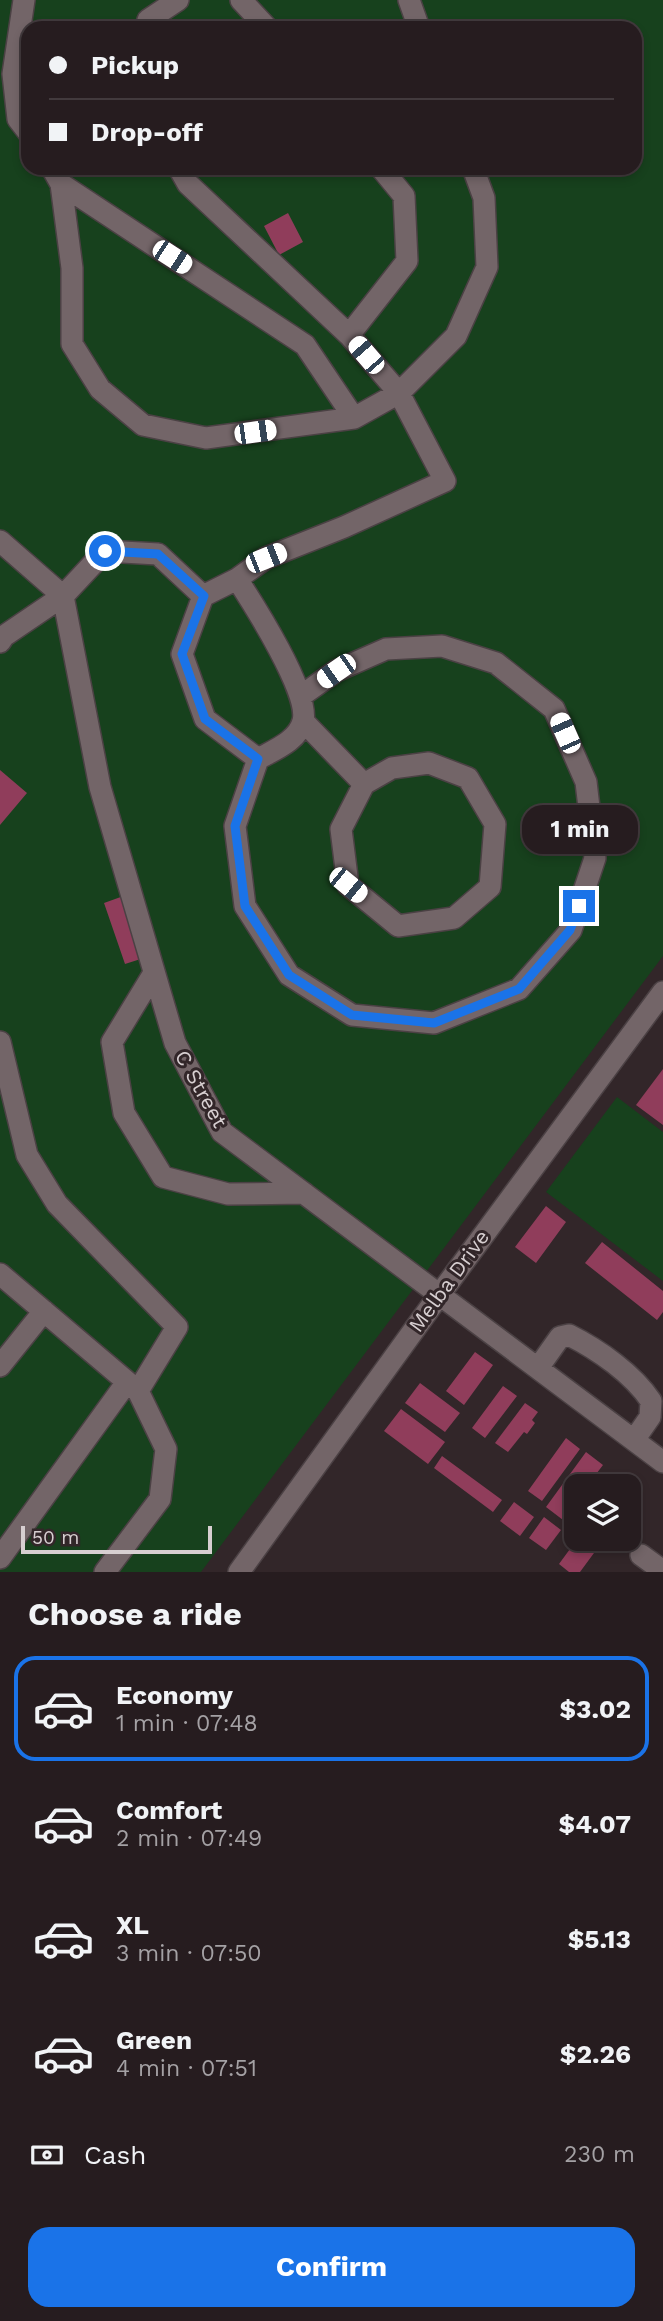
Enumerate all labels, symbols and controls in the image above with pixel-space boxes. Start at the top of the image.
text: Pickup [91,50,179,80]
text: Drop-off [91,117,203,147]
car [149,237,196,277]
car [345,332,388,378]
car [233,419,278,445]
route start [89,535,121,567]
car [243,540,290,576]
car [313,650,360,692]
car [547,710,584,756]
callout: 1 min [521,804,637,853]
text: 1 min [550,816,610,843]
car [326,864,371,906]
route end [563,890,595,922]
street label: C Street [170,1046,233,1132]
street label: Melba Drive [403,1225,494,1337]
map controls [564,1474,641,1551]
button: layers [564,1474,641,1551]
scale bar [21,1523,212,1555]
text: 50 m [32,1526,79,1549]
text: Choose a ride [28,1595,242,1633]
icon: car [32,1677,95,1740]
text: Economy [116,1680,233,1710]
text: $3.02 [559,1694,631,1724]
text: 1 min · 07:48 [116,1710,258,1737]
icon: car [32,1792,95,1855]
text: Comfort [116,1795,222,1825]
text: $4.07 [558,1809,631,1839]
text: 2 min · 07:49 [116,1825,262,1852]
icon: car [32,1907,95,1970]
text: XL [116,1910,149,1940]
text: $5.13 [568,1924,631,1954]
text: 3 min · 07:50 [116,1940,262,1967]
icon: car [32,2022,95,2085]
text: Green [116,2025,192,2055]
text: $2.26 [560,2039,631,2069]
text: 4 min · 07:51 [116,2055,257,2082]
icon: cash [28,2136,66,2174]
text: Cash [84,2140,146,2170]
text: 230 m [564,2141,635,2168]
button: Confirm [28,2227,635,2307]

